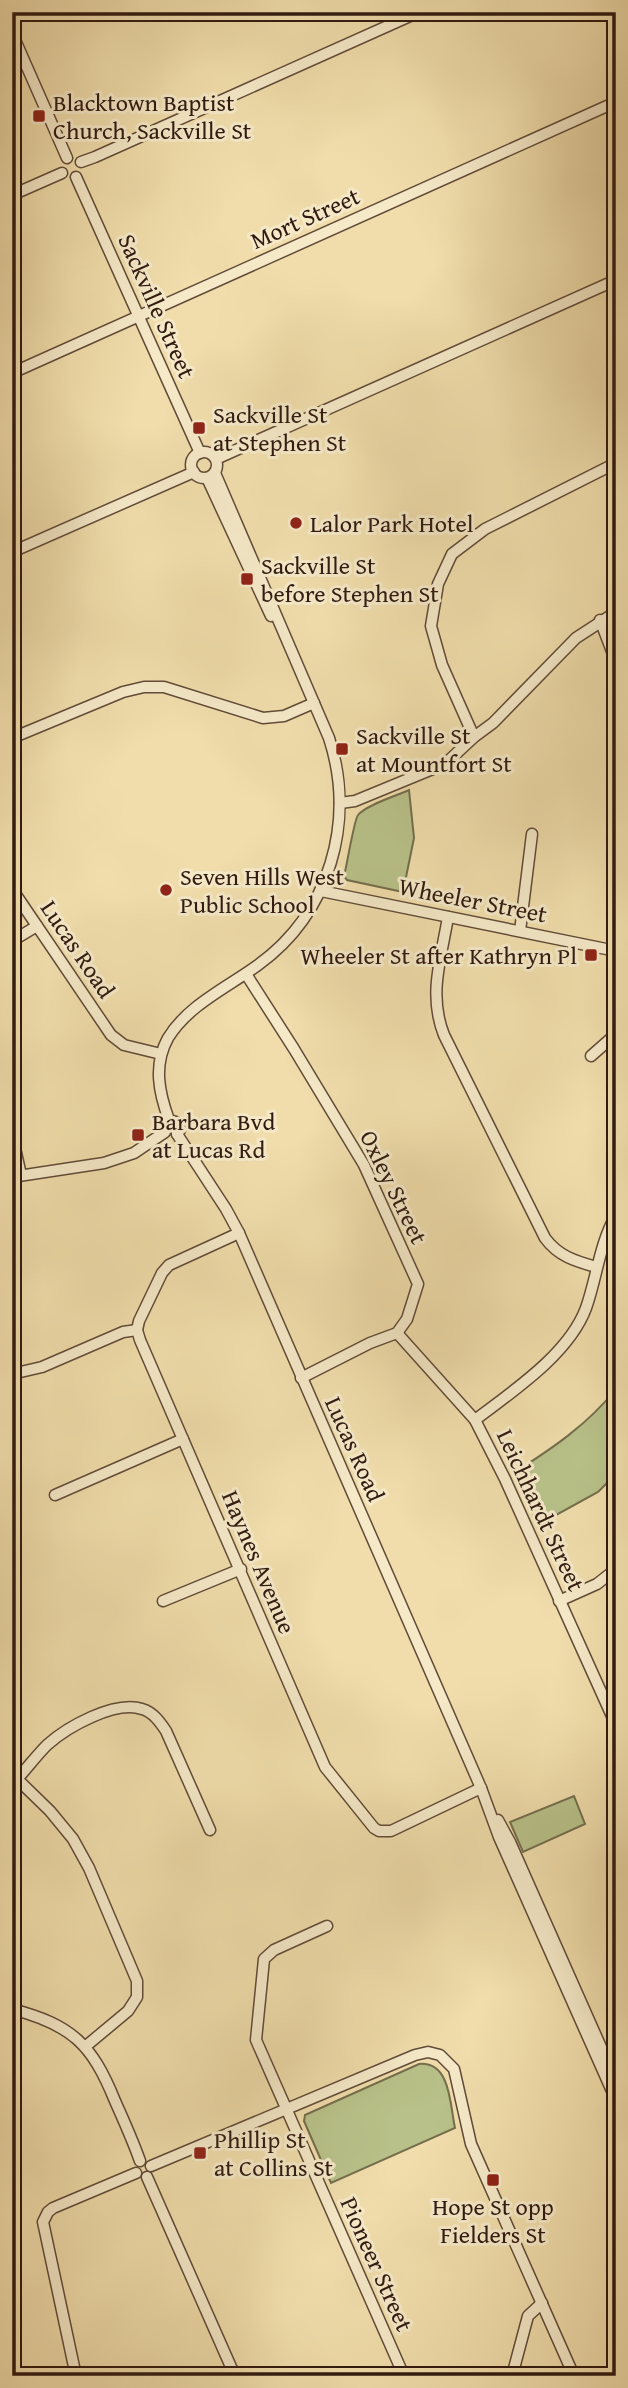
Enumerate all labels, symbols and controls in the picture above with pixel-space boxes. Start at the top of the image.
place label: Blacktown Baptist Church, Sackville St [53,85,252,148]
marker: Blacktown Baptist Church, Sackville St [31,108,47,124]
street label: Mort Street [245,178,366,258]
street label: Sackville Street [109,228,205,384]
place label: Sackville St at Stephen St [213,397,347,460]
marker: Sackville St at Stephen St [191,420,207,436]
place label: Lalor Park Hotel [310,506,474,541]
marker: Lalor Park Hotel [288,515,304,531]
place label: Sackville St before Stephen St [261,548,439,611]
marker: Sackville St before Stephen St [239,571,255,587]
place label: Sackville St at Mountfort St [356,718,512,781]
marker: Sackville St at Mountfort St [334,741,350,757]
place label: Seven Hills West Public School [180,859,345,922]
street label: Wheeler Street [396,868,551,932]
marker: Seven Hills West Public School [158,882,174,898]
street label: Lucas Road [32,893,124,1005]
place label: Wheeler St after Kathryn Pl [300,938,577,973]
marker: Wheeler St after Kathryn Pl [583,947,599,963]
place label: Barbara Bvd at Lucas Rd [152,1104,275,1167]
street label: Oxley Street [351,1124,437,1250]
marker: Barbara Bvd at Lucas Rd [130,1127,146,1143]
street label: Lucas Road [316,1391,394,1507]
street label: Leichhardt Street [488,1423,594,1597]
street label: Haynes Avenue [213,1485,305,1639]
place label: Phillip St at Collins St [214,2122,334,2185]
marker: Phillip St at Collins St [192,2145,208,2161]
marker: Hope St opp Fielders St [485,2172,501,2188]
place label: Hope St opp Fielders St [432,2189,554,2252]
street label: Pioneer Street [332,2191,422,2337]

